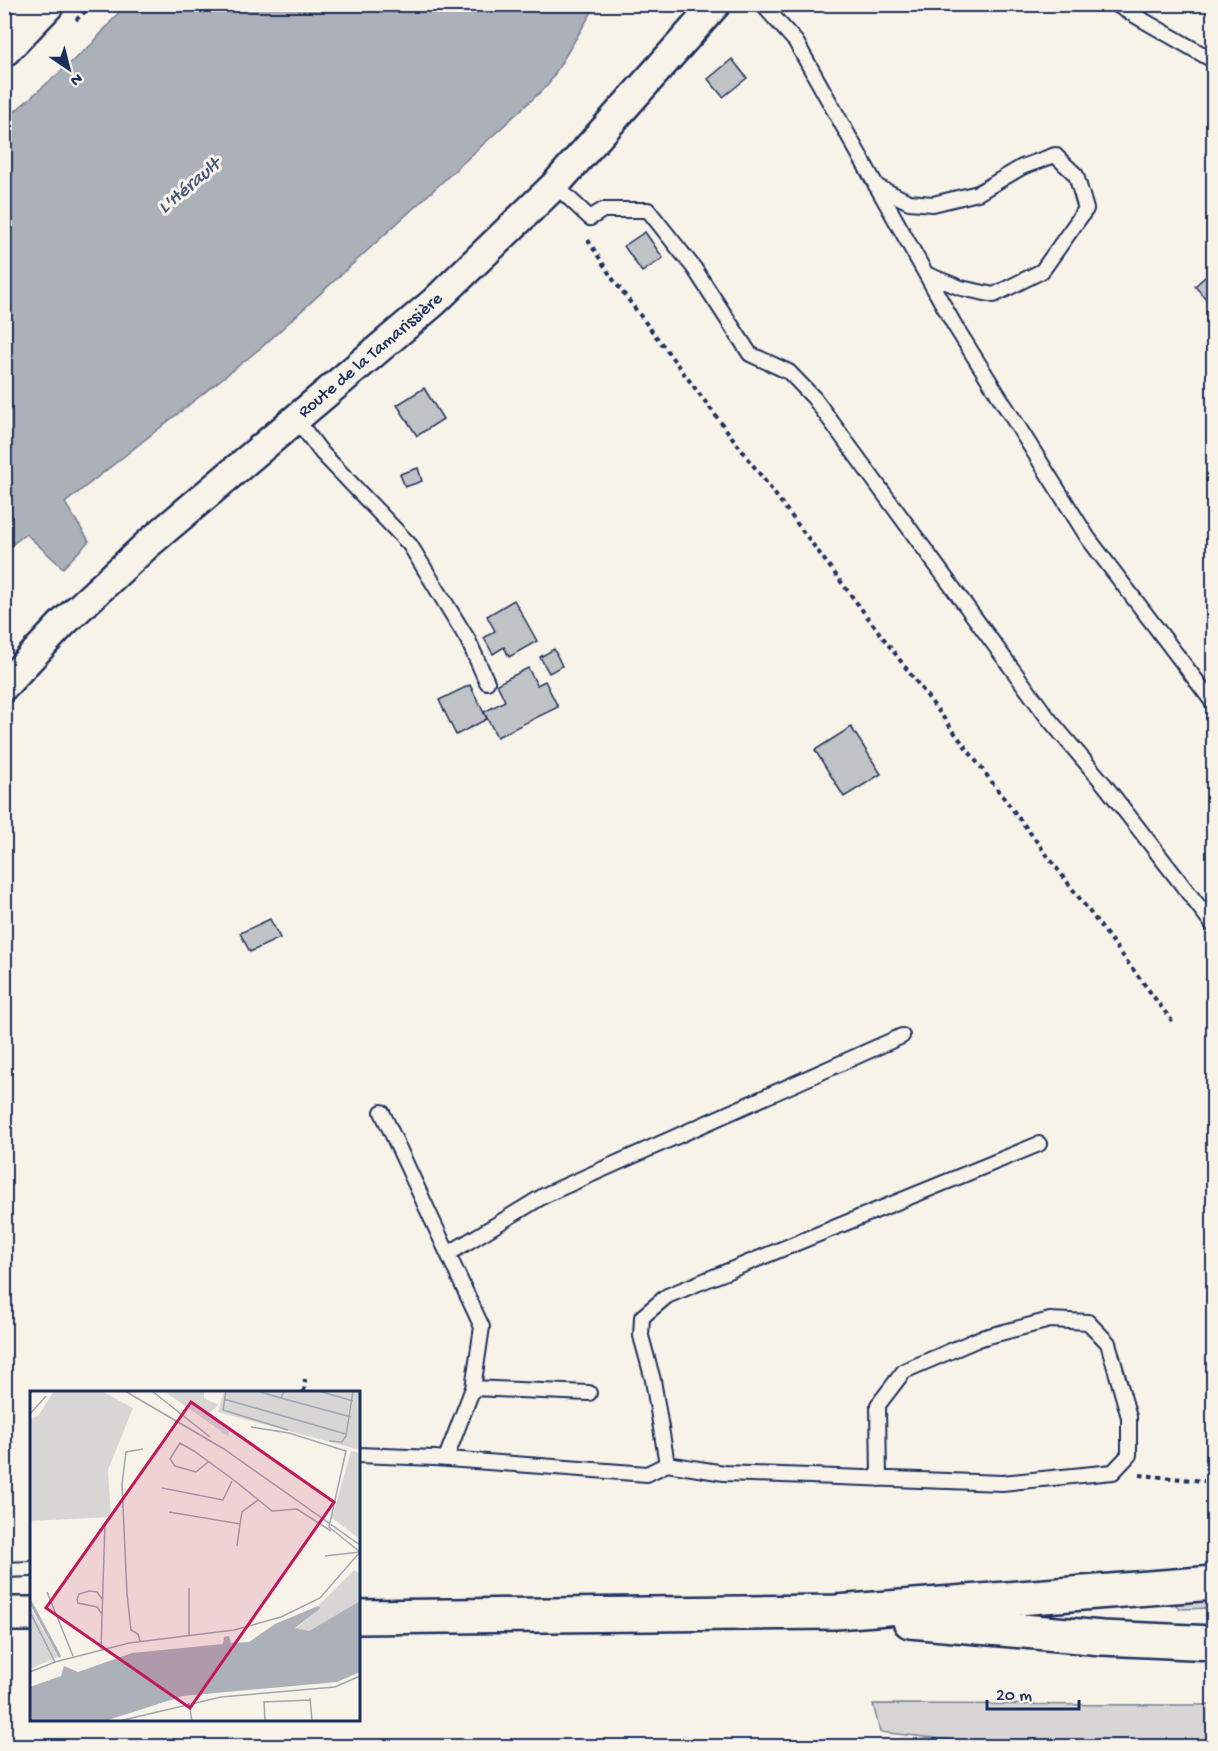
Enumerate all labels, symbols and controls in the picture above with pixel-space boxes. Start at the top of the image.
north arrow [39,39,99,99]
text: N [65,68,85,90]
water label: L'Hérault [154,152,229,220]
street label: Route de la Tamarissière [294,288,448,423]
inset map [30,1391,360,1721]
scale bar [987,1673,1078,1711]
text: 20 m [996,1686,1032,1707]

